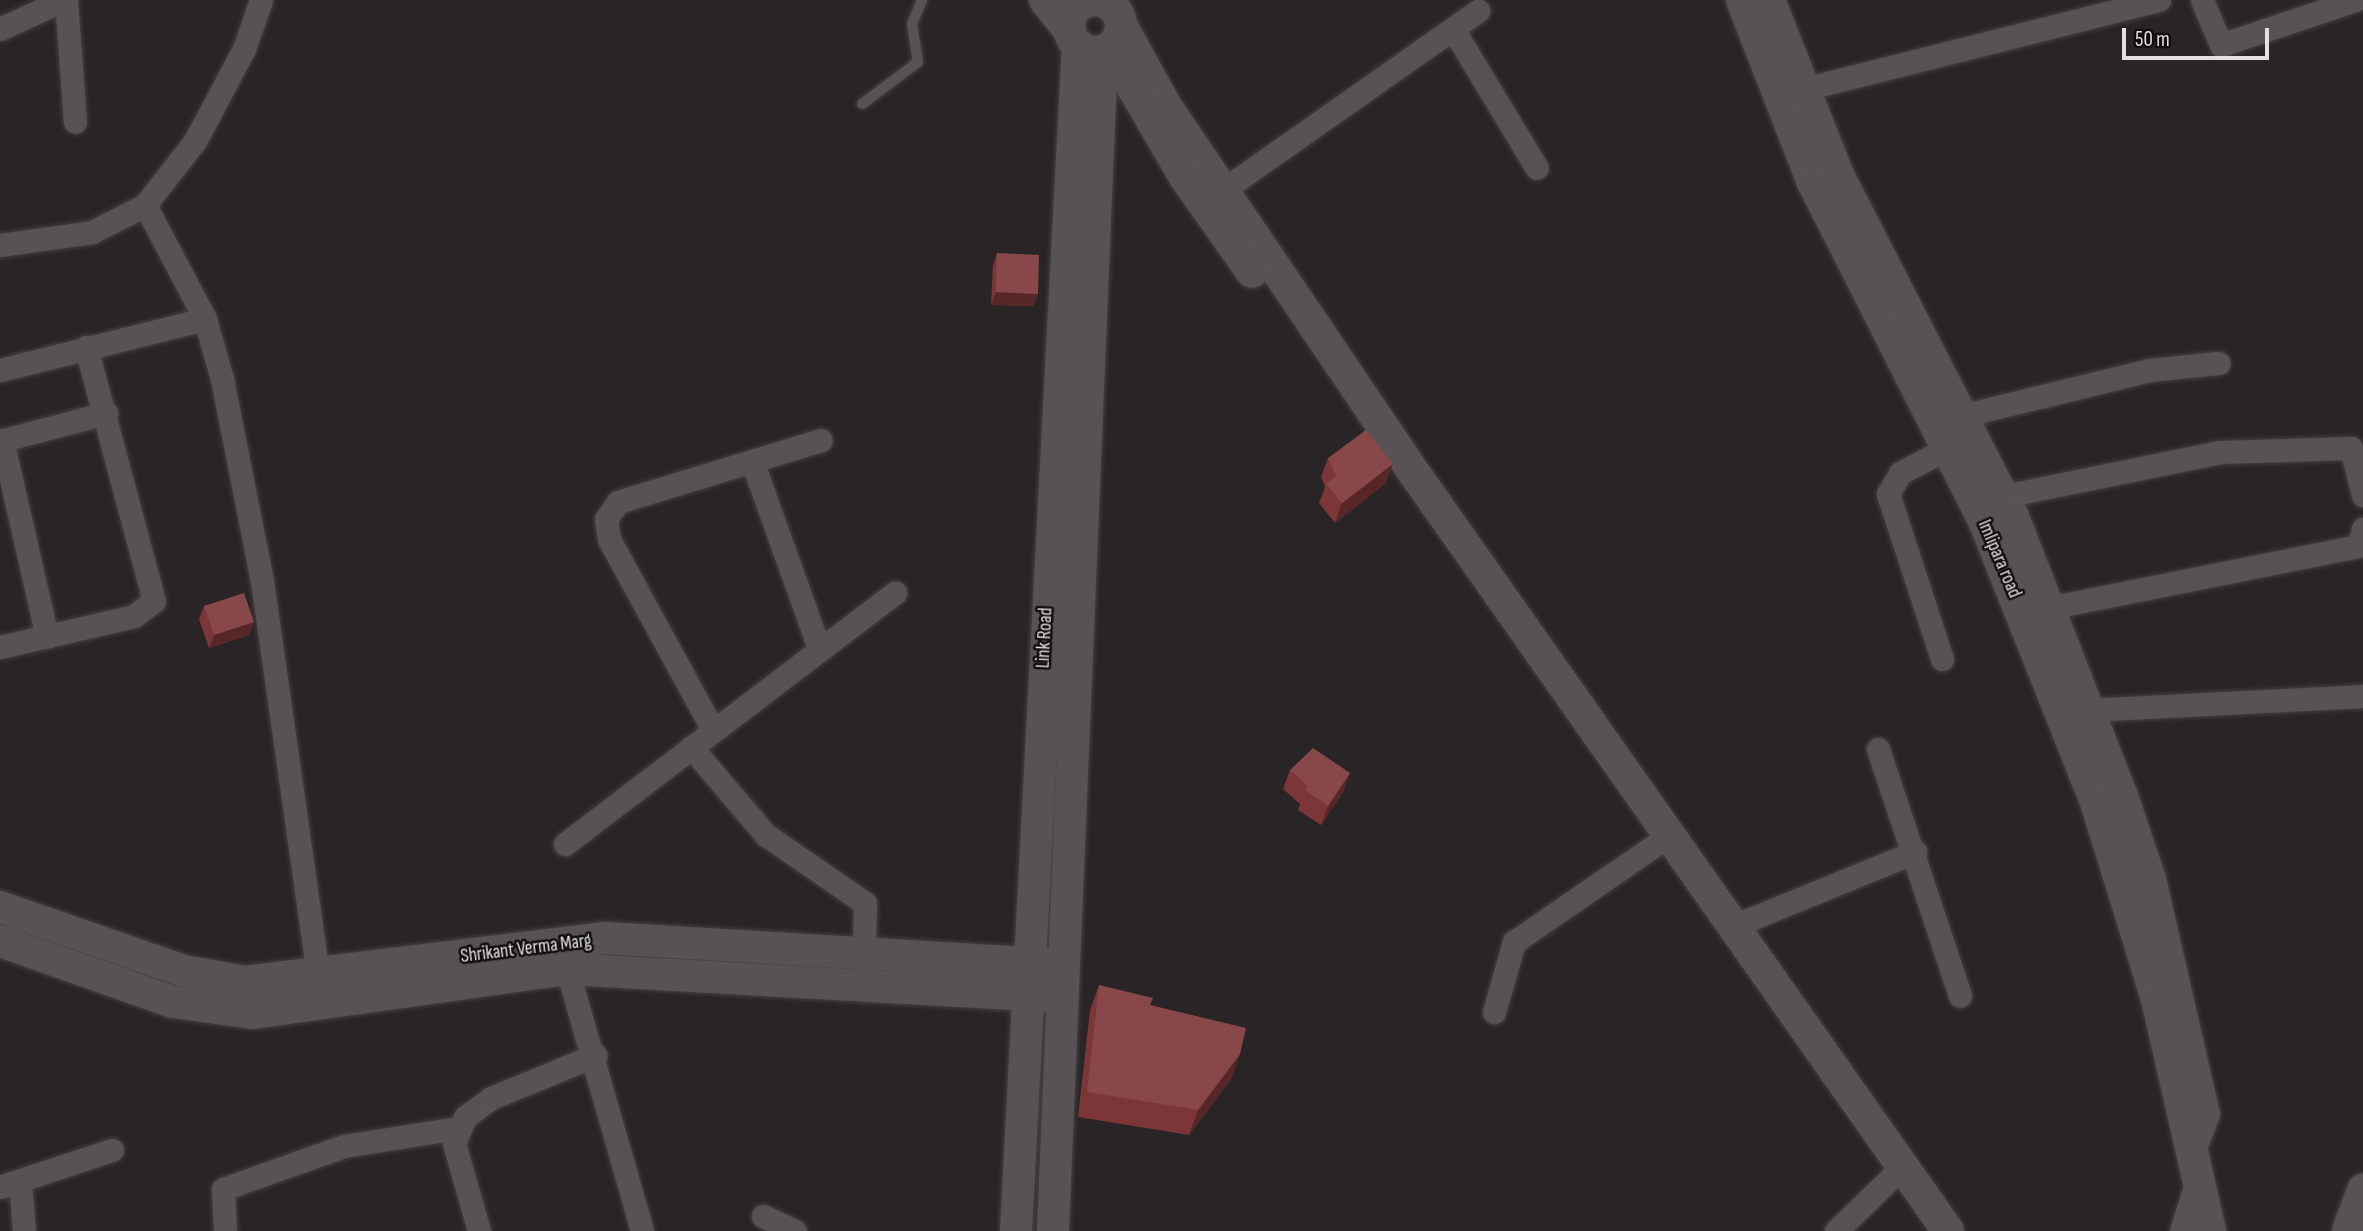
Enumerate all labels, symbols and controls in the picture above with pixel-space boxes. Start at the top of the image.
scale bar [2125,14,2272,58]
text: 50 m [2135,27,2170,52]
street label: Imlipara road [1972,517,2026,601]
street label: Link Road [1032,607,1058,669]
street label: Shrikant Verma Marg [459,930,593,968]

